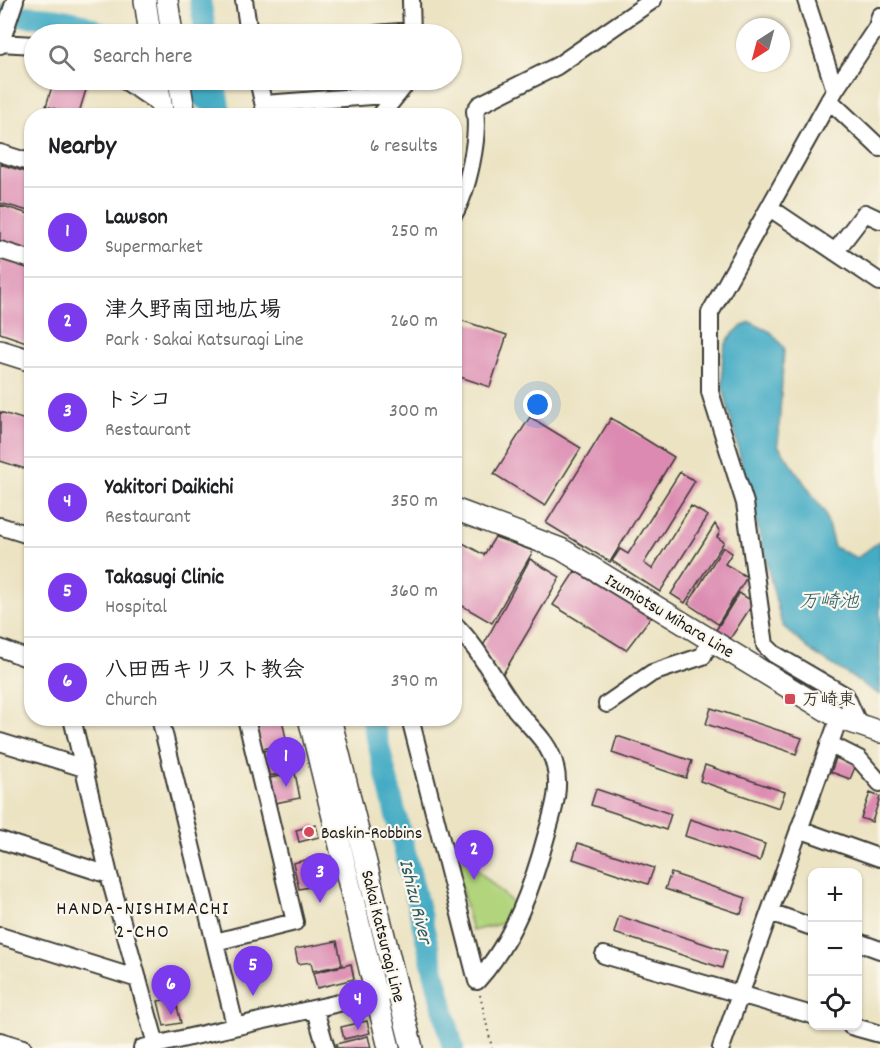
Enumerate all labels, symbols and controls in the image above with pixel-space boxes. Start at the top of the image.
north arrow [736,18,790,72]
search box [24,24,462,90]
icon: search [45,41,78,74]
text: Search here [93,42,192,73]
text: Nearby [48,129,116,166]
text: 6 results [370,133,438,161]
text: Lawson [105,203,168,234]
text: 1 [65,218,70,246]
text: 250 m [391,218,438,246]
text: Supermarket [105,234,203,262]
text: 津久野南団地広場 [105,296,281,327]
text: 2 [63,308,72,336]
text: 260 m [390,308,438,336]
text: Park · Sakai Katsuragi Line [105,327,304,355]
text: トシコ [105,386,171,417]
your location [523,390,552,419]
text: 3 [63,398,72,426]
text: 300 m [389,398,438,426]
text: Restaurant [105,417,191,445]
text: Yakitori Daikichi [105,473,233,504]
text: 4 [63,488,72,516]
text: 350 m [391,488,438,516]
text: Restaurant [105,504,191,532]
text: Takasugi Clinic [105,563,224,594]
street label: Izumiotsu Mihara Line [599,569,738,666]
text: 5 [63,578,72,606]
text: 360 m [390,578,438,606]
water label: 万崎池 [799,589,860,617]
text: Hospital [105,594,167,622]
text: 八田西キリスト教会 [105,656,305,687]
text: 6 [63,668,72,696]
text: 390 m [391,668,438,696]
text: Church [105,687,157,715]
place label: 万崎東 [802,689,856,714]
marker: 万崎東 [783,692,797,706]
pin: 1 [266,738,306,787]
place label: Baskin-Robbins [321,822,422,847]
marker: Baskin-Robbins [302,825,316,839]
pin: 2 [454,830,494,880]
pin: 3 [300,854,340,903]
water label: Ishizu River [390,857,439,949]
street label: Sakai Katsuragi Line [353,868,410,1006]
map controls [808,868,862,1030]
button: + [808,868,862,922]
district label: HANDA-NISHIMACHI 2-CHO [56,896,230,947]
button: − [808,922,862,976]
pin: 5 [234,946,272,996]
pin: 6 [152,966,190,1015]
button: locate [808,976,862,1030]
pin: 4 [338,980,378,1030]

